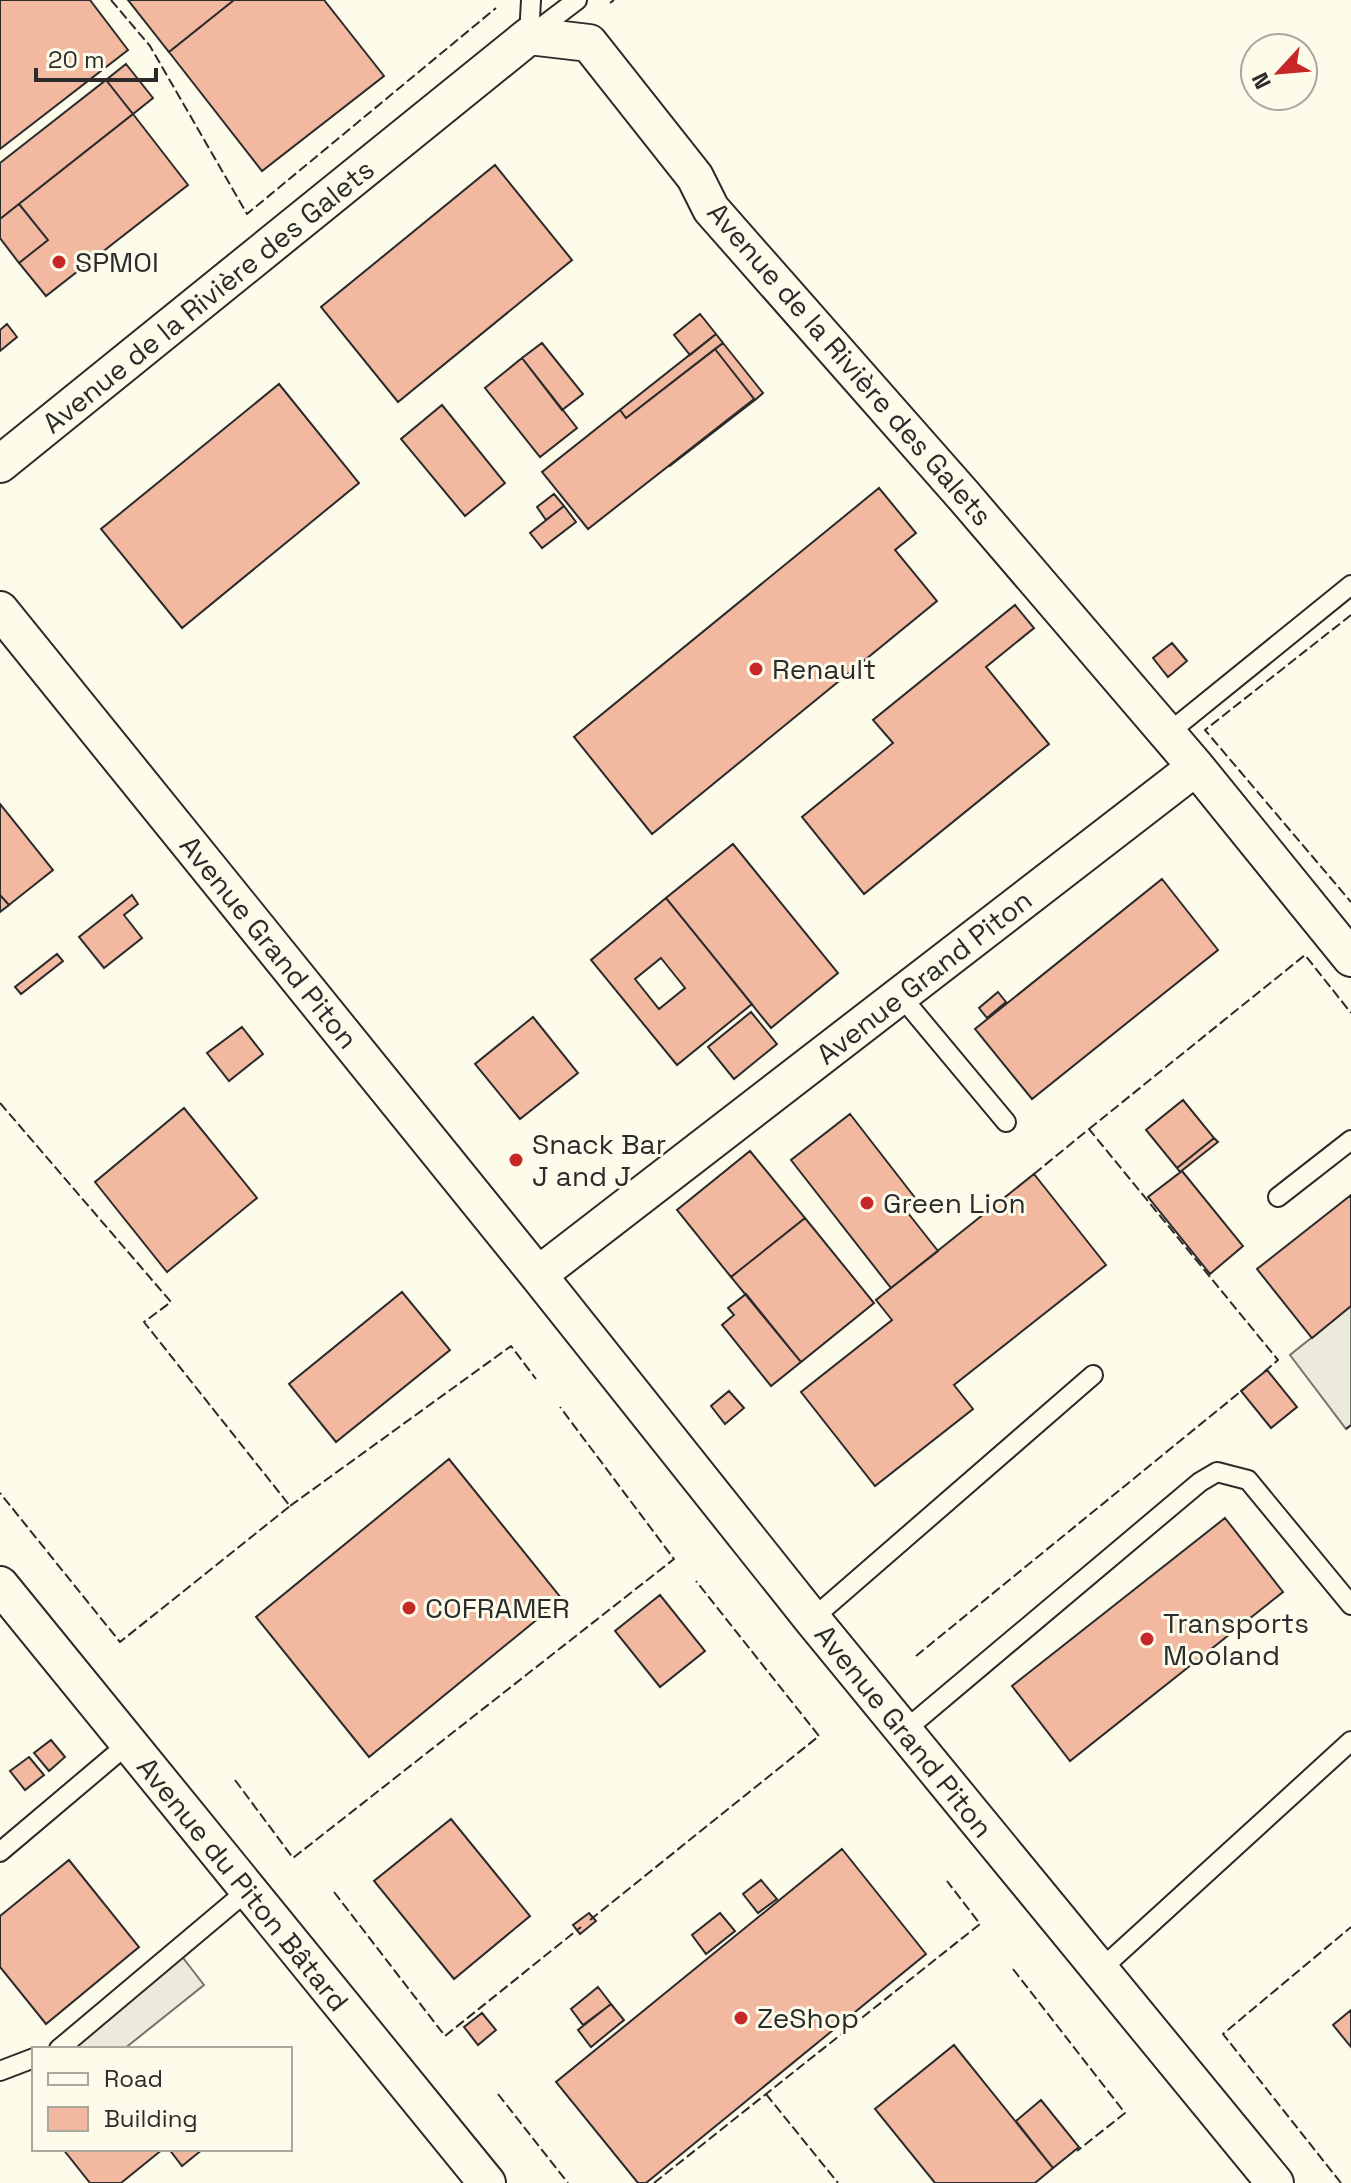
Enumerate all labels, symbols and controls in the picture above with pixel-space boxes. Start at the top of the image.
scale bar [36,32,156,82]
north arrow [1239,32,1319,112]
text: 20 m [48,44,105,75]
text: N [1245,68,1277,94]
street label: Avenue de la Rivière des Galets [35,151,381,441]
street label: Avenue de la Rivière des Galets [700,195,1000,533]
place label: SPMOI [75,244,159,280]
marker: SPMOI [50,253,68,271]
place label: Renault [772,651,876,687]
marker: Renault [747,660,765,678]
street label: Avenue Grand Piton [172,828,366,1056]
street label: Avenue Grand Piton [809,882,1039,1072]
place label: Snack Bar J and J [532,1126,666,1194]
marker: Snack Bar J and J [507,1151,525,1169]
place label: Green Lion [883,1185,1026,1221]
marker: Green Lion [858,1194,876,1212]
place label: COFRAMER [425,1590,570,1626]
marker: COFRAMER [400,1599,418,1617]
place label: Transports Mooland [1163,1605,1309,1673]
street label: Avenue Grand Piton [807,1617,1001,1845]
marker: Transports Mooland [1138,1630,1156,1648]
street label: Avenue du Piton Bâtard [129,1750,357,2018]
place label: ZeShop [757,2000,859,2036]
marker: ZeShop [732,2009,750,2027]
legend [32,2047,292,2151]
text: Road [104,2063,163,2094]
text: Building [104,2103,198,2134]

